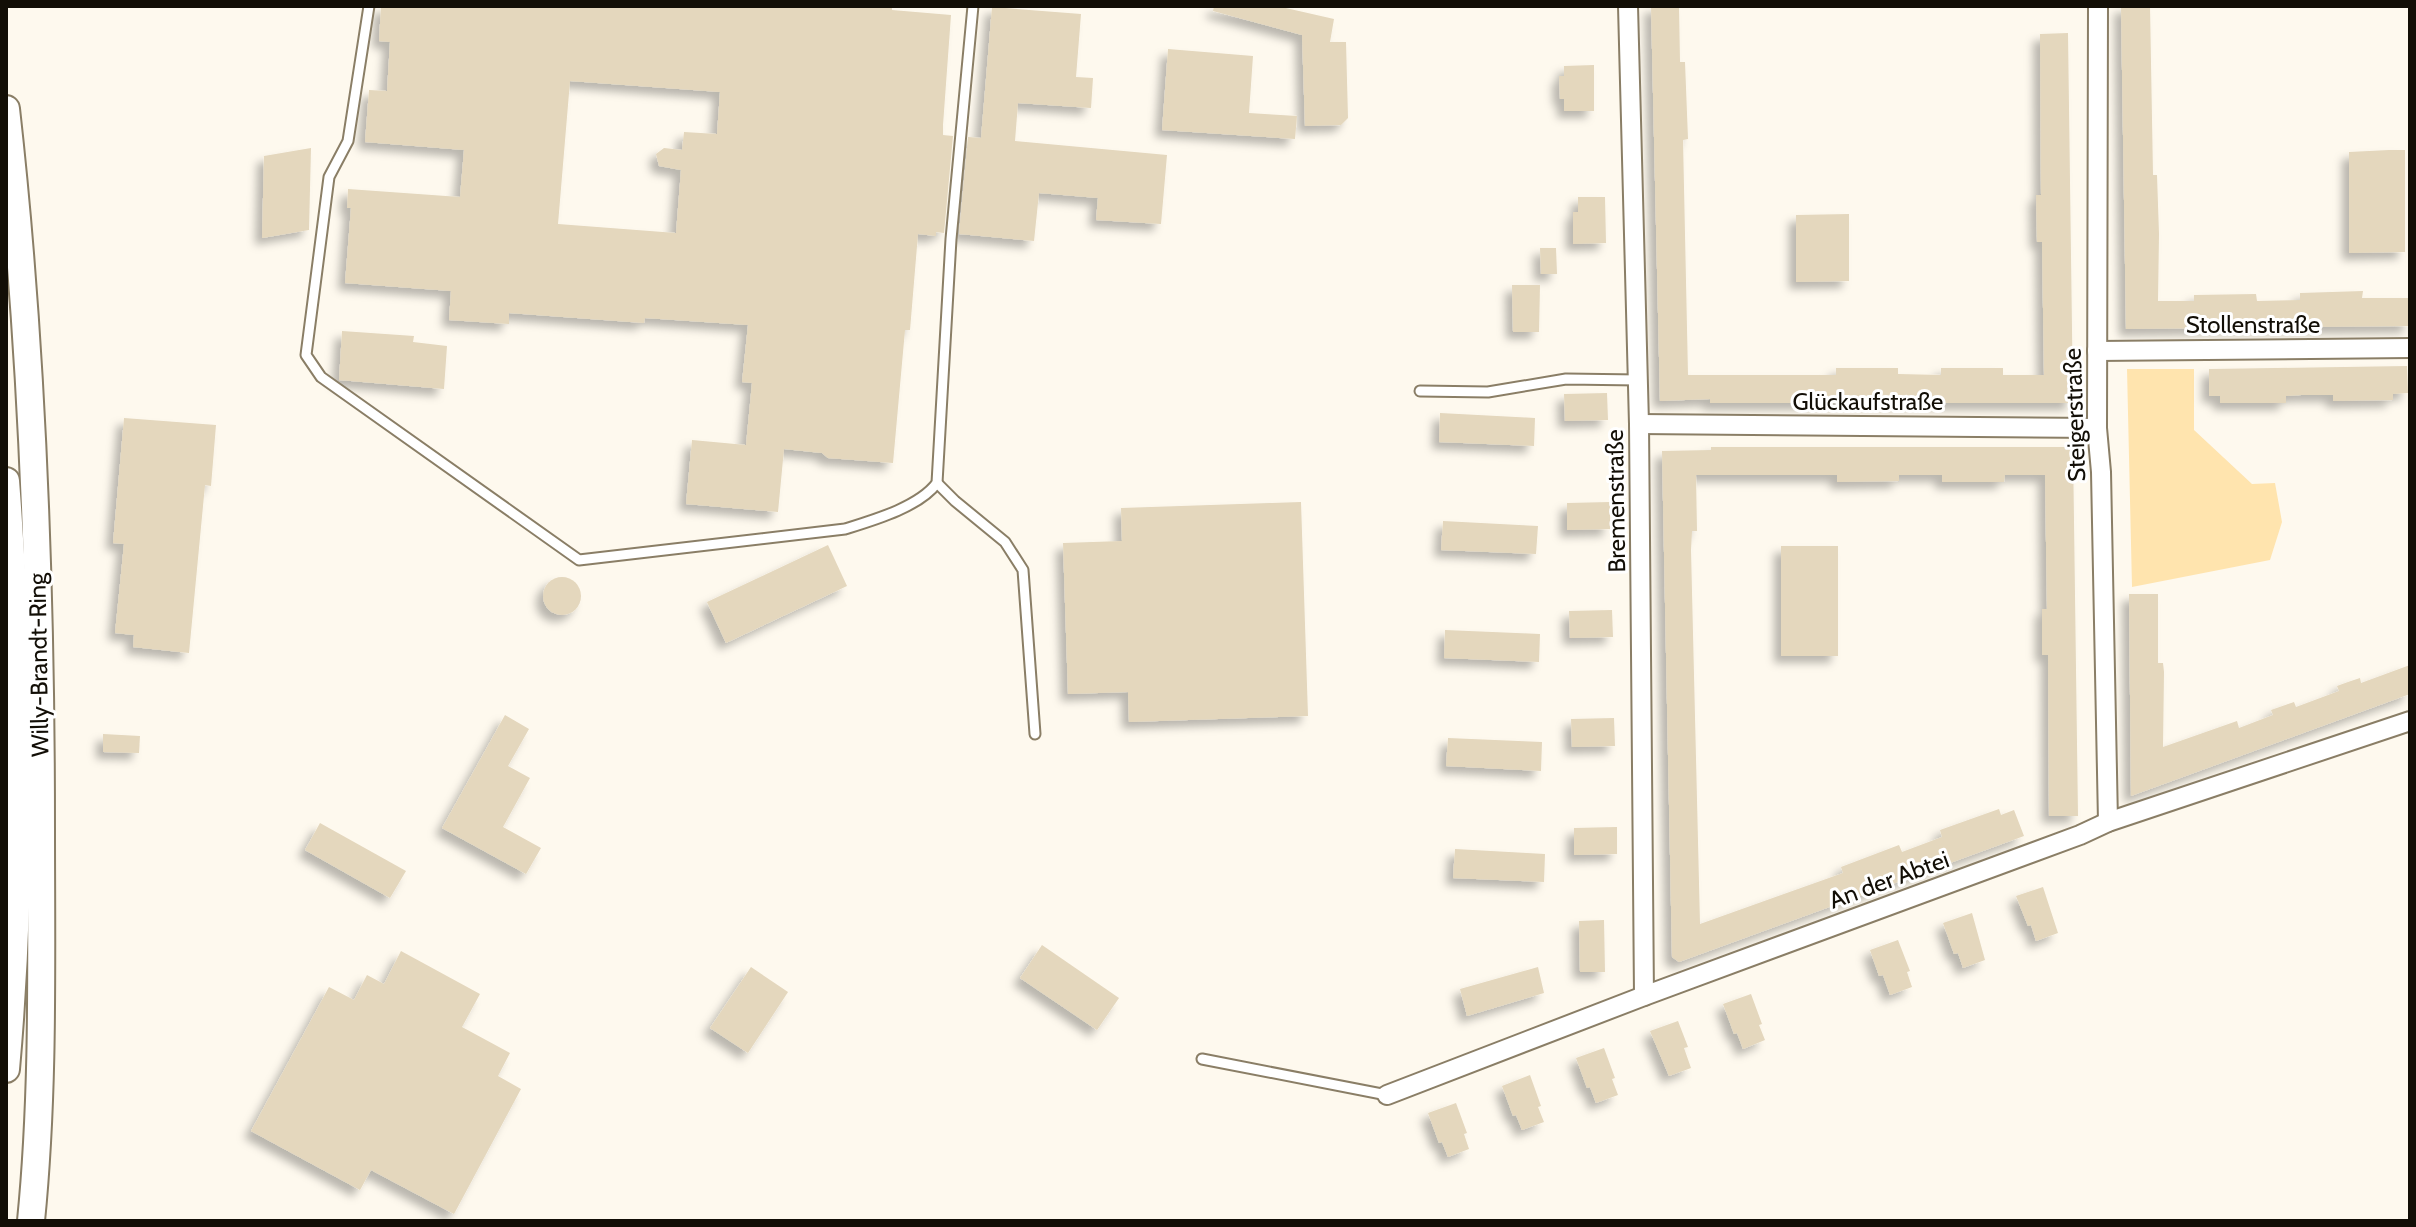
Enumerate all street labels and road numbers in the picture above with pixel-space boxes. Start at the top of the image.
street label: Stollenstraße [2186,310,2320,339]
street label: Steigerstraße [2058,348,2091,482]
street label: Glückaufstraße [1793,387,1943,416]
street label: Bremenstraße [1600,429,1631,573]
street label: Willy-Brandt-Ring [22,572,55,757]
street label: An der Abtei [1825,844,1953,915]

